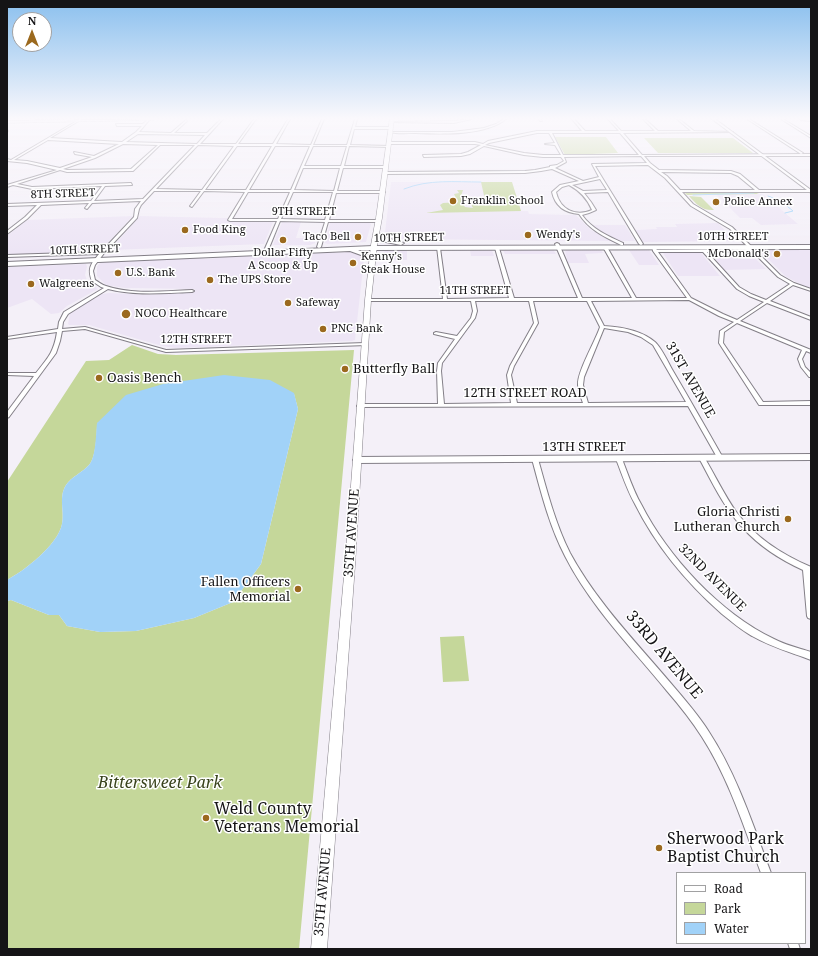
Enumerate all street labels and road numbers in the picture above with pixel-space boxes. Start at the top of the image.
street label: 8TH STREET [30,186,96,202]
street label: 9TH STREET [272,205,336,219]
street label: 10TH STREET [698,230,768,244]
street label: 10TH STREET [373,231,445,245]
street label: 10TH STREET [49,242,121,258]
street label: 11TH STREET [440,284,510,298]
street label: 12TH STREET [161,333,231,347]
street label: 31ST AVENUE [662,339,718,421]
street label: 12TH STREET ROAD [463,385,587,401]
street label: 13TH STREET [542,439,626,455]
street label: 35TH AVENUE [341,488,363,578]
street label: 32ND AVENUE [675,541,749,615]
street label: 33RD AVENUE [622,607,706,703]
street label: 35TH AVENUE [311,847,335,937]

